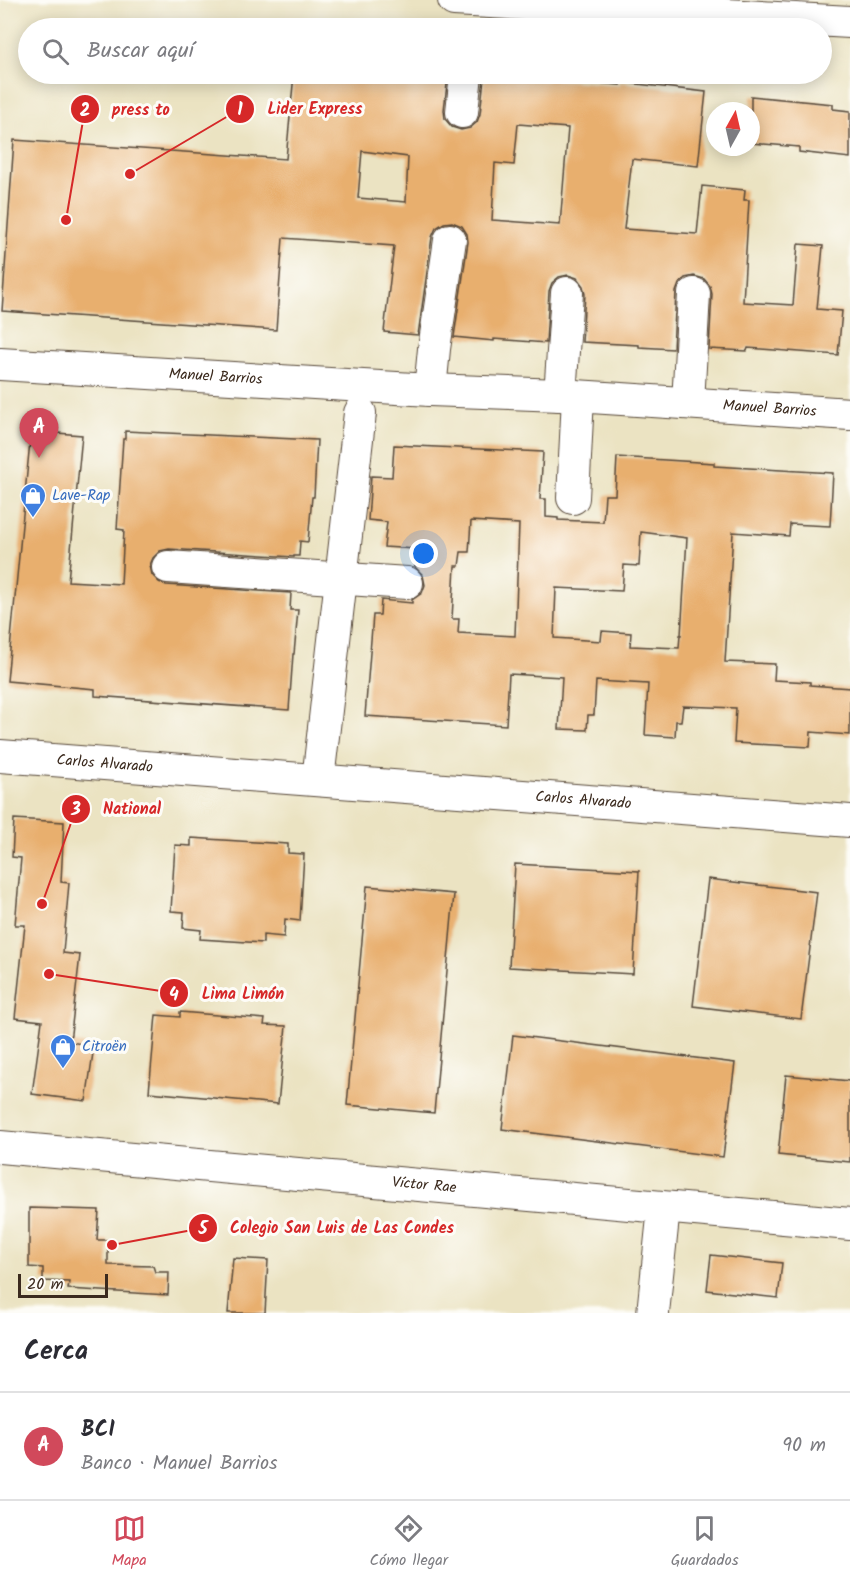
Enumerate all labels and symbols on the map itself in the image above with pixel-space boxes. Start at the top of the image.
callout: press to [70,92,182,126]
callout: Lider Express [225,92,374,126]
text: 1 [237,96,243,125]
text: 2 [80,97,90,126]
text: Lider Express [268,97,363,122]
text: press to [111,98,170,123]
north arrow [706,102,760,156]
street label: Manuel Barrios [168,362,264,392]
street label: Manuel Barrios [722,394,818,424]
pin: A [20,408,58,458]
shop icon: Lave-Rap [18,481,48,519]
place label: Lave-Rap [52,484,110,508]
your location [409,539,438,568]
street label: Carlos Alvarado [56,748,154,780]
street label: Carlos Alvarado [534,785,632,816]
callout: National [61,792,173,826]
text: 3 [70,796,81,825]
text: National [103,797,162,822]
callout: Lima Limón [159,976,296,1010]
text: 4 [169,981,179,1010]
text: Lima Limón [202,982,284,1007]
shop icon: Citroën [48,1032,78,1070]
place label: Citroën [82,1035,127,1059]
street label: Víctor Rae [391,1171,458,1200]
callout: Colegio San Luis de Las Condes [188,1211,466,1245]
text: 5 [197,1215,209,1244]
text: Colegio San Luis de Las Condes [230,1216,454,1241]
scale bar [18,1271,108,1298]

